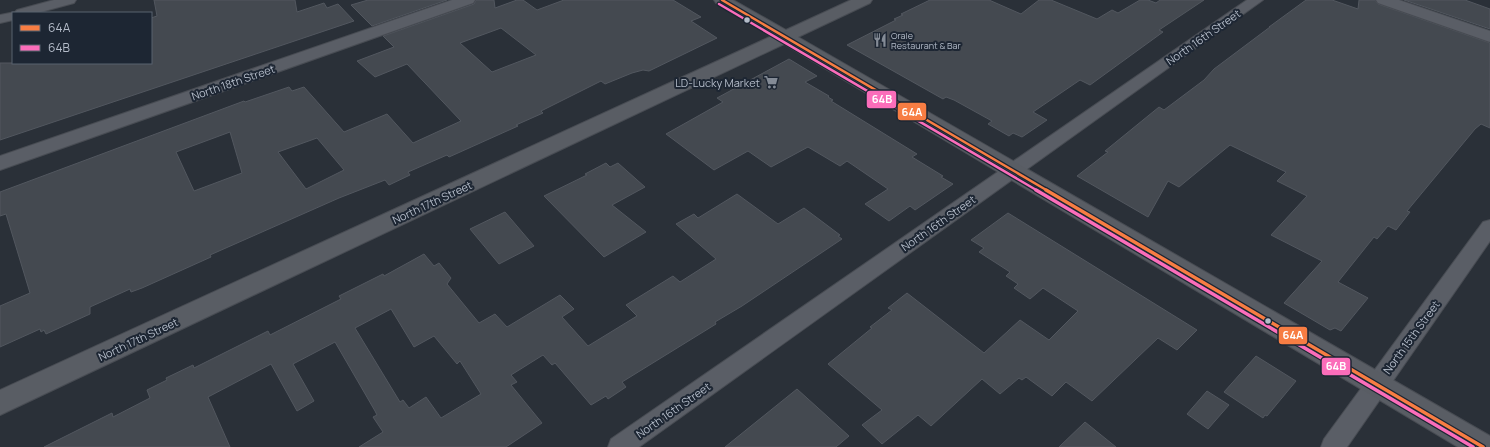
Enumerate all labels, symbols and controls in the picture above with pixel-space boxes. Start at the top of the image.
street label: North 16th Street [1163,6,1243,68]
legend [12,12,152,64]
unlabelled marker [742,15,752,25]
text: 64A [48,19,71,36]
place label: Orale Restaurant & Bar [891,29,962,52]
restaurant icon: Orale Restaurant & Bar [872,32,888,48]
text: 64B [48,39,70,56]
street label: North 18th Street [189,61,277,103]
supermarket icon: LD-Lucky Market [763,74,779,90]
place label: LD-Lucky Market [675,75,760,90]
line badge: 64B [866,90,897,109]
text: 64B [872,91,892,106]
line badge: 64A [897,102,927,121]
text: 64A [902,104,923,119]
street label: North 17th Street [390,177,474,227]
street label: North 16th Street [898,192,978,254]
street label: North 15th Street [1379,297,1443,377]
street label: North 17th Street [96,314,180,364]
unlabelled marker [1263,316,1273,326]
line badge: 64A [1278,326,1308,345]
text: 64A [1283,327,1304,342]
line badge: 64B [1321,357,1351,376]
text: 64B [1326,358,1346,373]
street label: North 16th Street [633,379,713,441]

